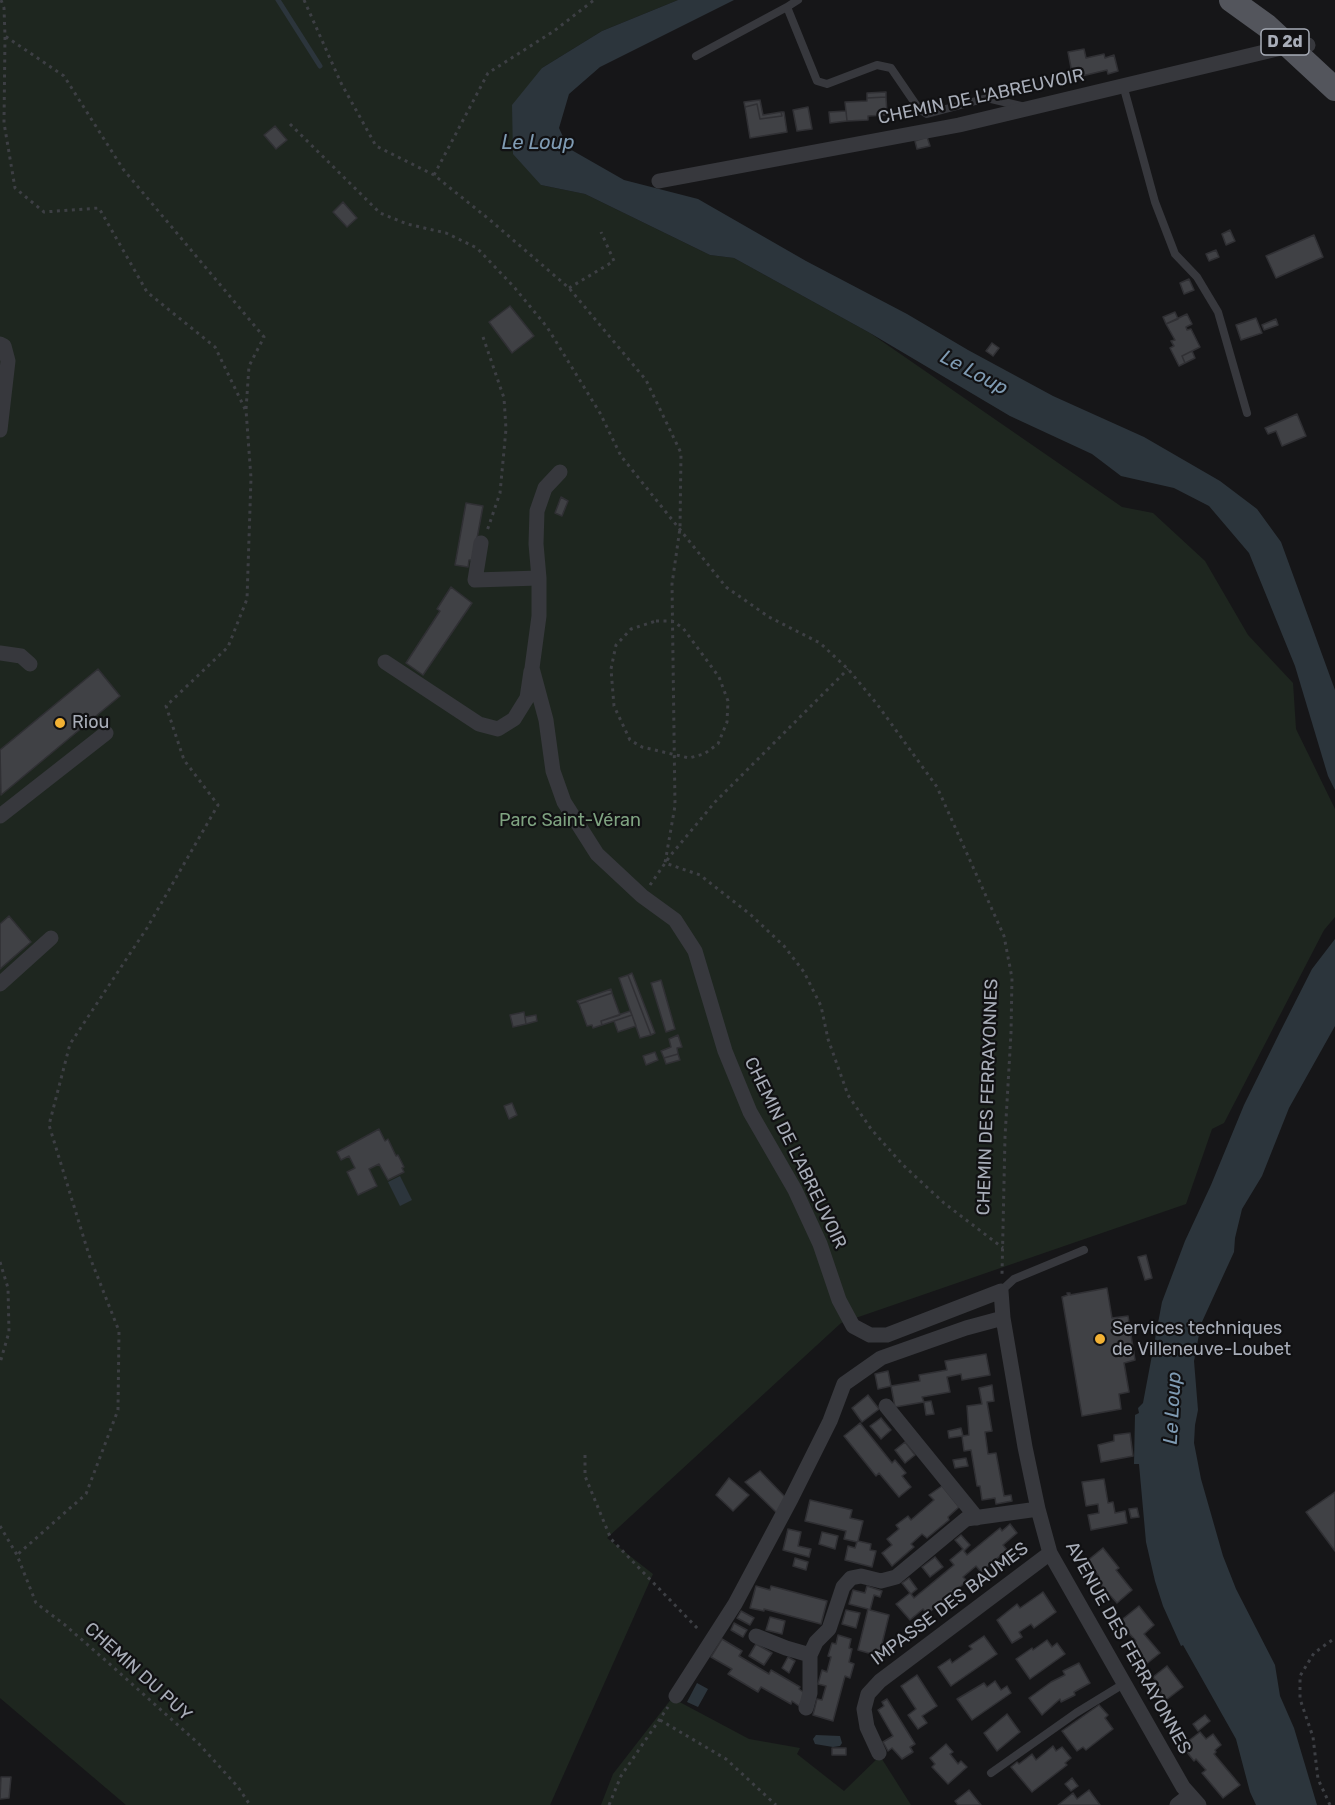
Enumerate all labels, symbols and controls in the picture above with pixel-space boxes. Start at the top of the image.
road number: D 2d [1261,29,1309,55]
street label: CHEMIN DE L'ABREUVOIR [876,65,1086,129]
water label: Le Loup [501,131,575,155]
water label: Le Loup [936,345,1012,401]
place label: Riou [72,712,109,734]
marker: Riou [53,716,67,730]
park label: Parc Saint-Véran [499,810,641,832]
street label: CHEMIN DES FERRAYONNES [973,978,1003,1216]
street label: CHEMIN DE L'ABREUVOIR [739,1054,851,1252]
place label: Services techniques de Villeneuve-Loubet [1112,1318,1291,1360]
marker: Services techniques de Villeneuve-Loubet [1093,1332,1107,1346]
water label: Le Loup [1159,1371,1187,1445]
street label: IMPASSE DES BAUMES [867,1538,1033,1670]
street label: AVENUE DES FERRAYONNES [1061,1538,1195,1758]
street label: CHEMIN DU PUY [80,1618,196,1726]

